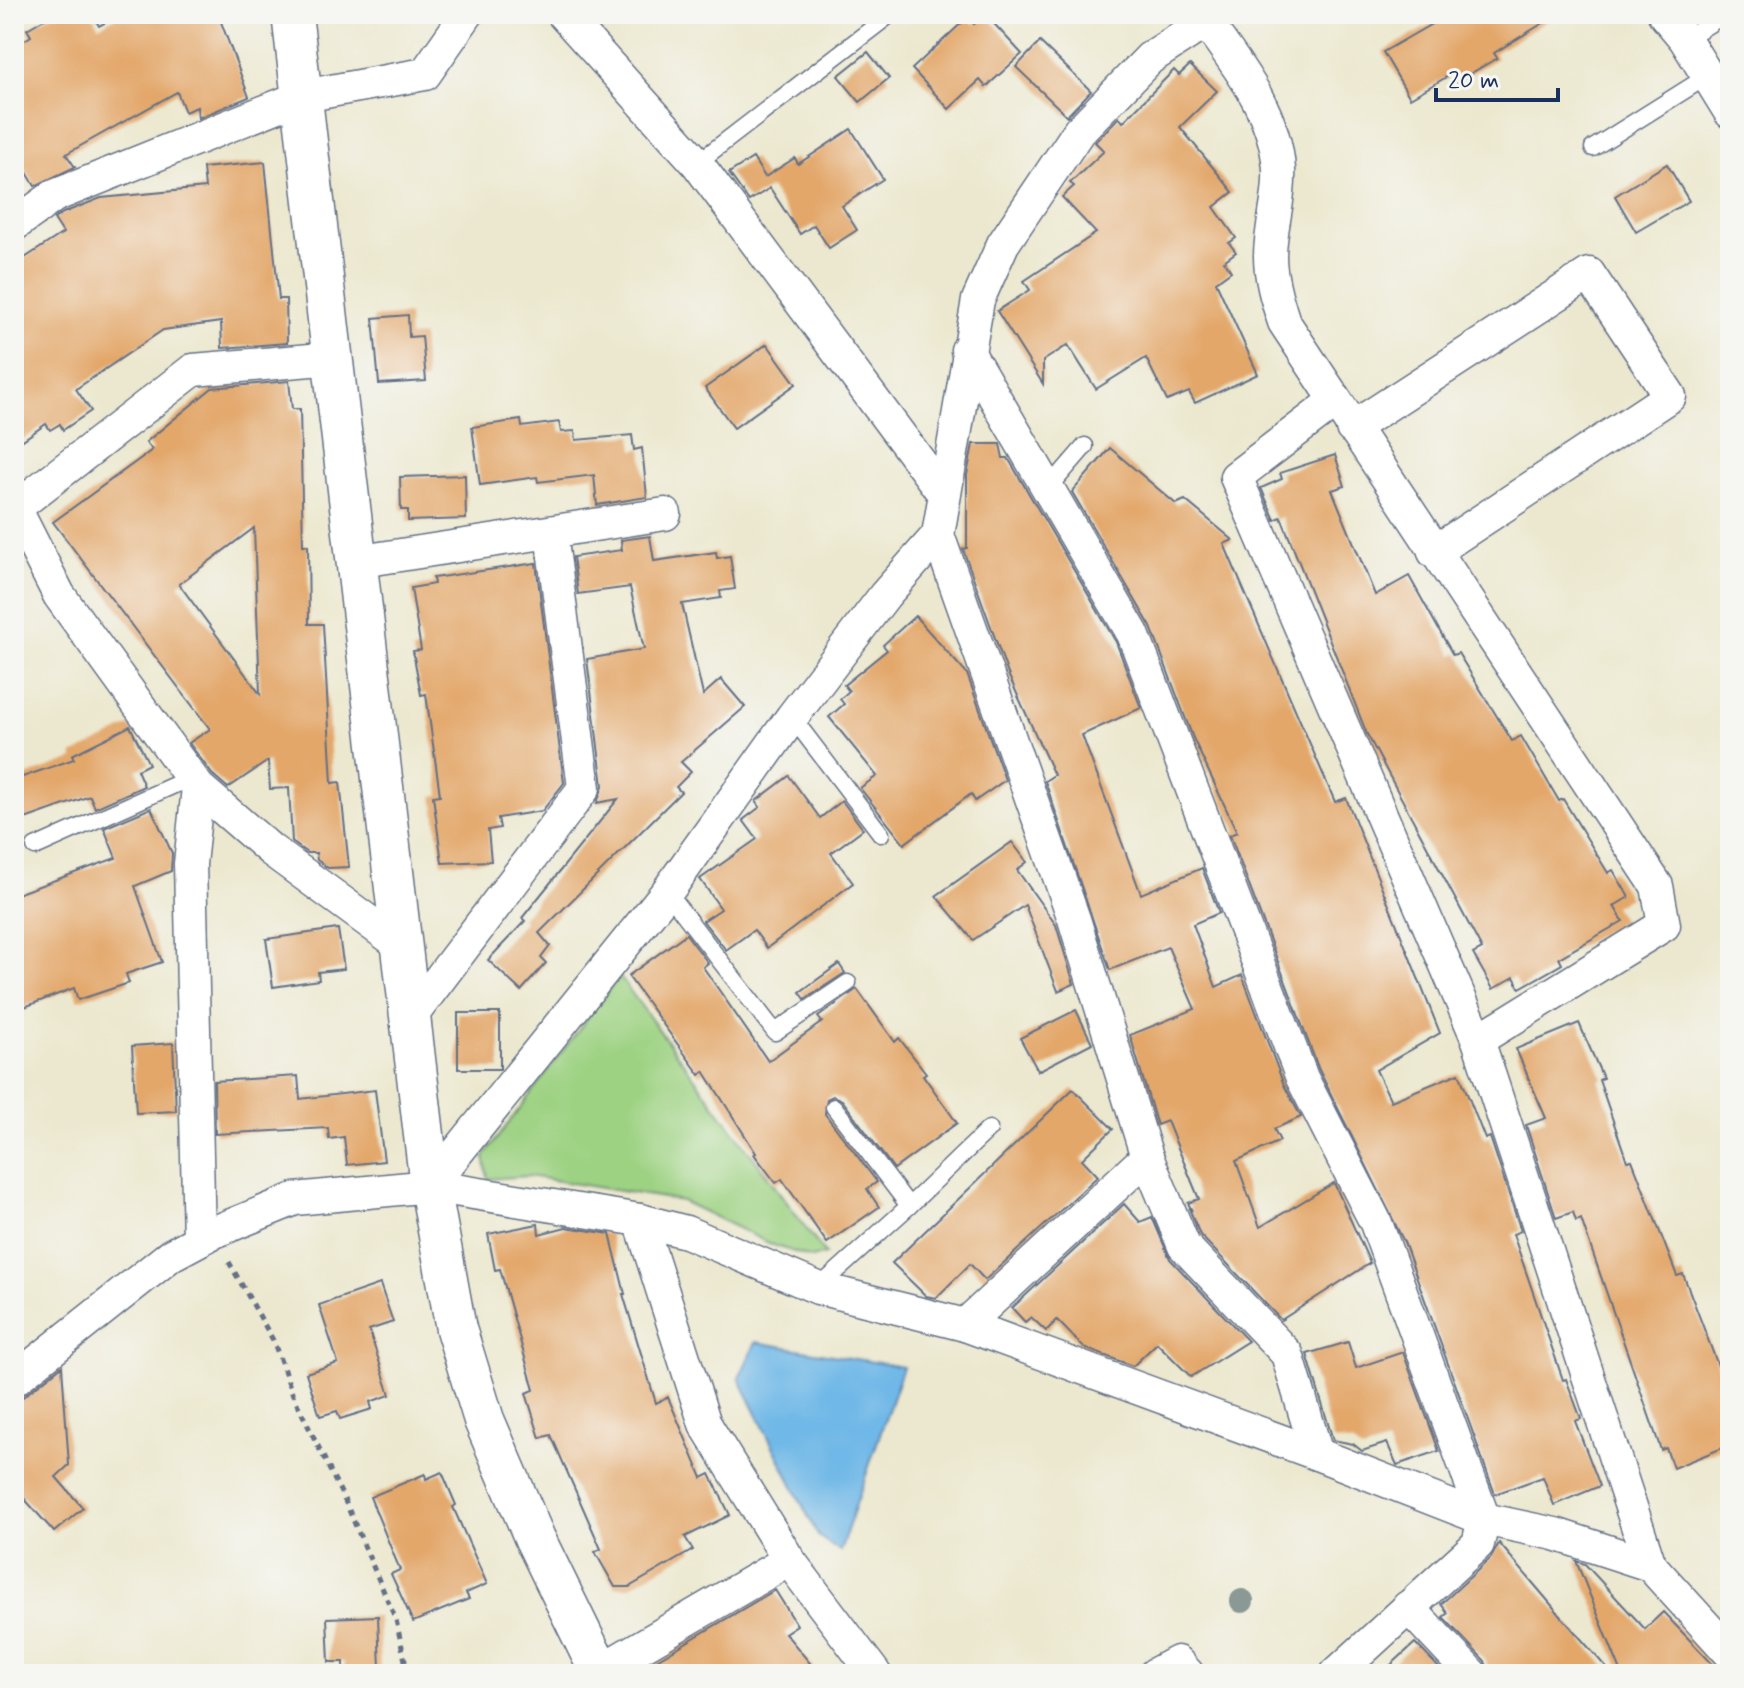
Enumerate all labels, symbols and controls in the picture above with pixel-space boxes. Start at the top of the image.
scale bar [1436,52,1558,102]
text: 20 m [1448,66,1499,97]

